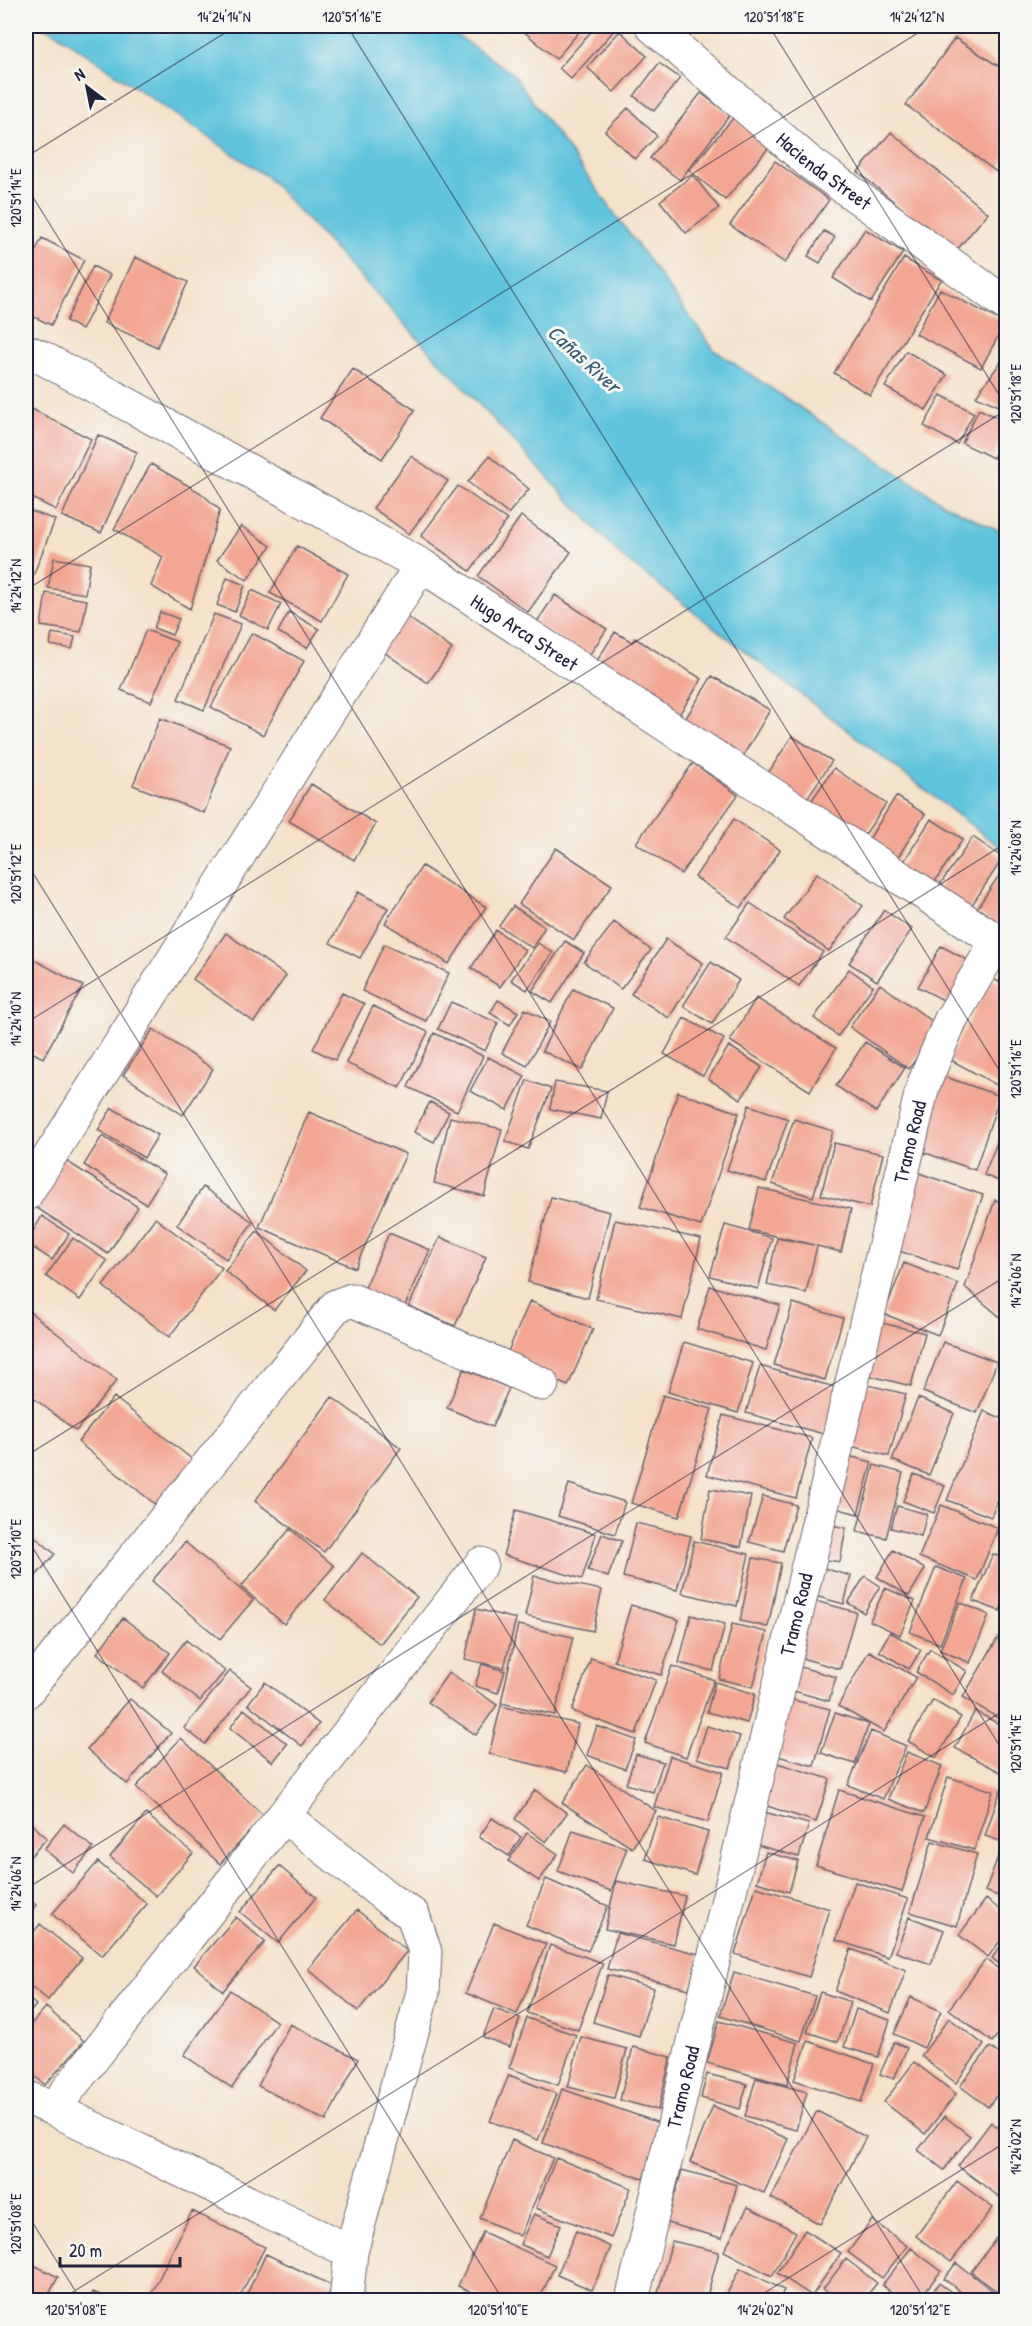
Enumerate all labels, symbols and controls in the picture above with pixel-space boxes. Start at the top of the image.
text: 14°24'14"N [197,6,251,27]
text: 120°51'16"E [322,6,382,27]
text: 120°51'18"E [744,6,804,27]
text: 14°24'12"N [890,6,944,27]
north arrow [57,57,117,117]
text: N [70,62,89,86]
street label: Hacienda Street [771,126,878,216]
text: 120°51'14"E [5,168,26,228]
water label: Cañas River [541,318,629,401]
text: 120°51'18"E [1005,364,1026,424]
text: 14°24'12"N [5,559,26,613]
street label: Hugo Arca Street [466,587,585,678]
text: 14°24'08"N [1005,820,1026,876]
text: 120°51'12"E [5,843,26,904]
text: 14°24'10"N [5,992,26,1046]
text: 120°51'16"E [1005,1039,1026,1099]
street label: Tramo Road [886,1098,932,1186]
text: 14°24'06"N [1005,1254,1026,1308]
text: 120°51'10"E [5,1519,26,1579]
street label: Tramo Road [773,1570,819,1658]
text: 120°51'14"E [1005,1714,1026,1774]
text: 14°24'06"N [5,1857,26,1911]
street label: Tramo Road [660,2043,706,2131]
text: 14°24'02"N [1005,2119,1026,2175]
text: 120°51'08"E [5,2193,26,2255]
scale bar [60,2230,180,2268]
text: 20 m [69,2238,102,2263]
text: 120°51'08"E [45,2299,107,2320]
text: 120°51'10"E [468,2299,528,2320]
text: 14°24'02"N [737,2299,793,2320]
text: 120°51'12"E [890,2299,951,2320]

